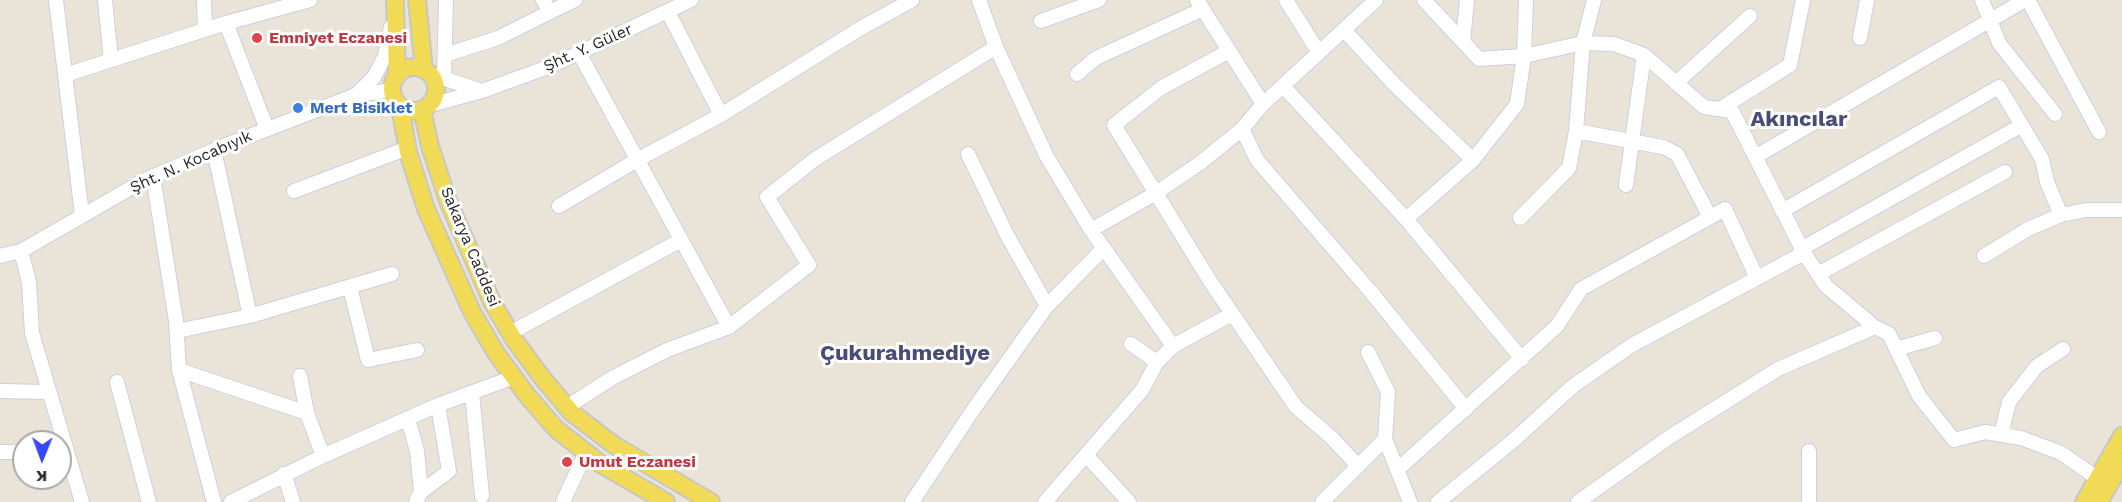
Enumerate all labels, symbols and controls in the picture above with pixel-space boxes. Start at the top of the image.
street label: Şht. Y. Güler [541,20,635,76]
place label: Emniyet Eczanesi [269,28,407,48]
marker: Emniyet Eczanesi [250,31,264,45]
place label: Mert Bisiklet [310,98,412,118]
marker: Mert Bisiklet [291,101,305,115]
district label: Akıncılar [1750,107,1848,133]
street label: Şht. N. Kocabıyık [127,127,255,197]
street label: Sakarya Caddesi [436,184,504,310]
district label: Çukurahmediye [820,341,990,367]
north arrow [12,430,72,490]
place label: Umut Eczanesi [579,452,696,472]
marker: Umut Eczanesi [560,455,574,469]
text: K [36,467,47,486]

